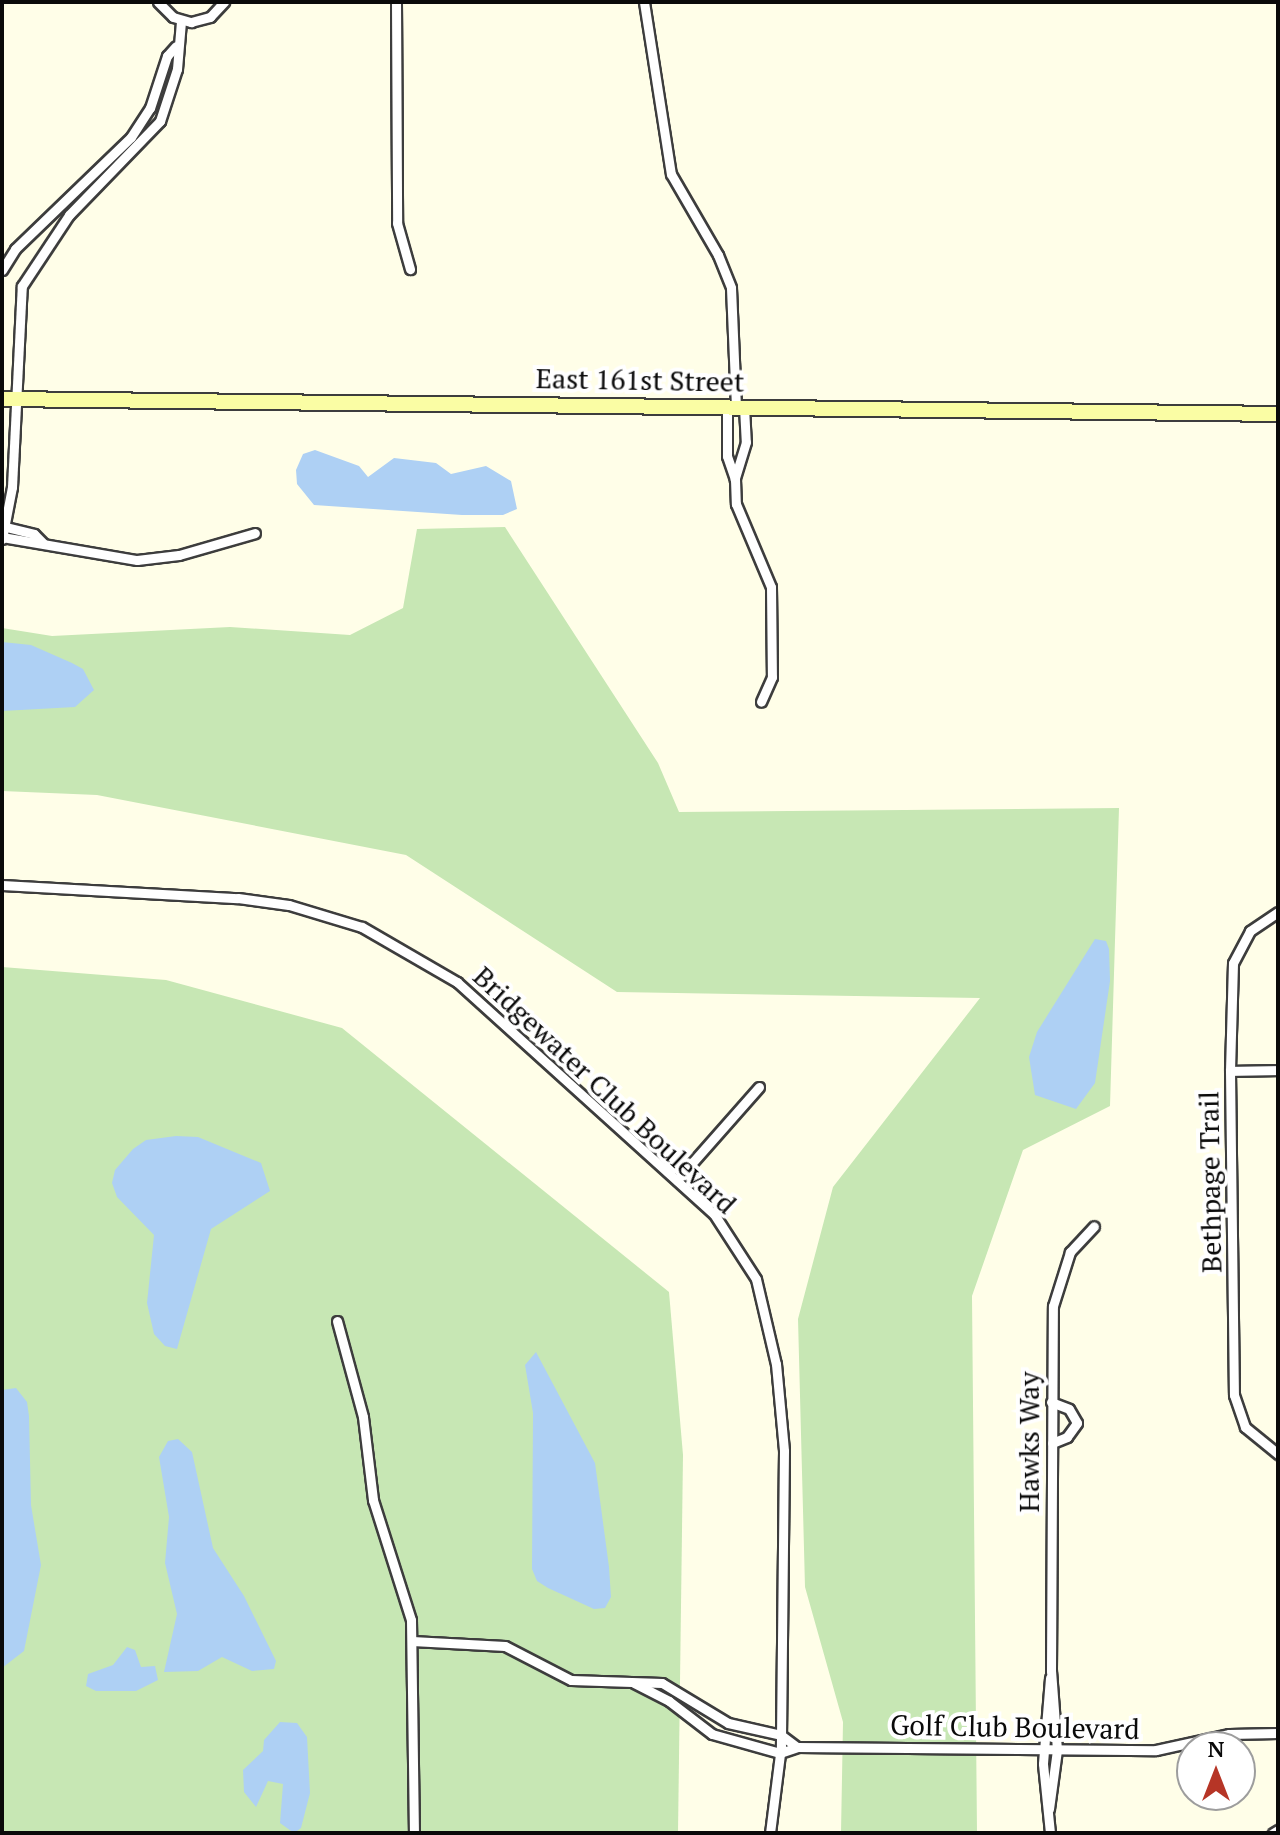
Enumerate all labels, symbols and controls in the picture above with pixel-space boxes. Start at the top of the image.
street label: East 161st Street [535,361,745,399]
street label: Bridgewater Club Boulevard [467,959,743,1221]
street label: Bethpage Trail [1192,1091,1228,1273]
street label: Hawks Way [1012,1372,1046,1512]
street label: Golf Club Boulevard [890,1708,1140,1746]
north arrow [1176,1731,1256,1811]
text: N [1208,1734,1224,1763]

